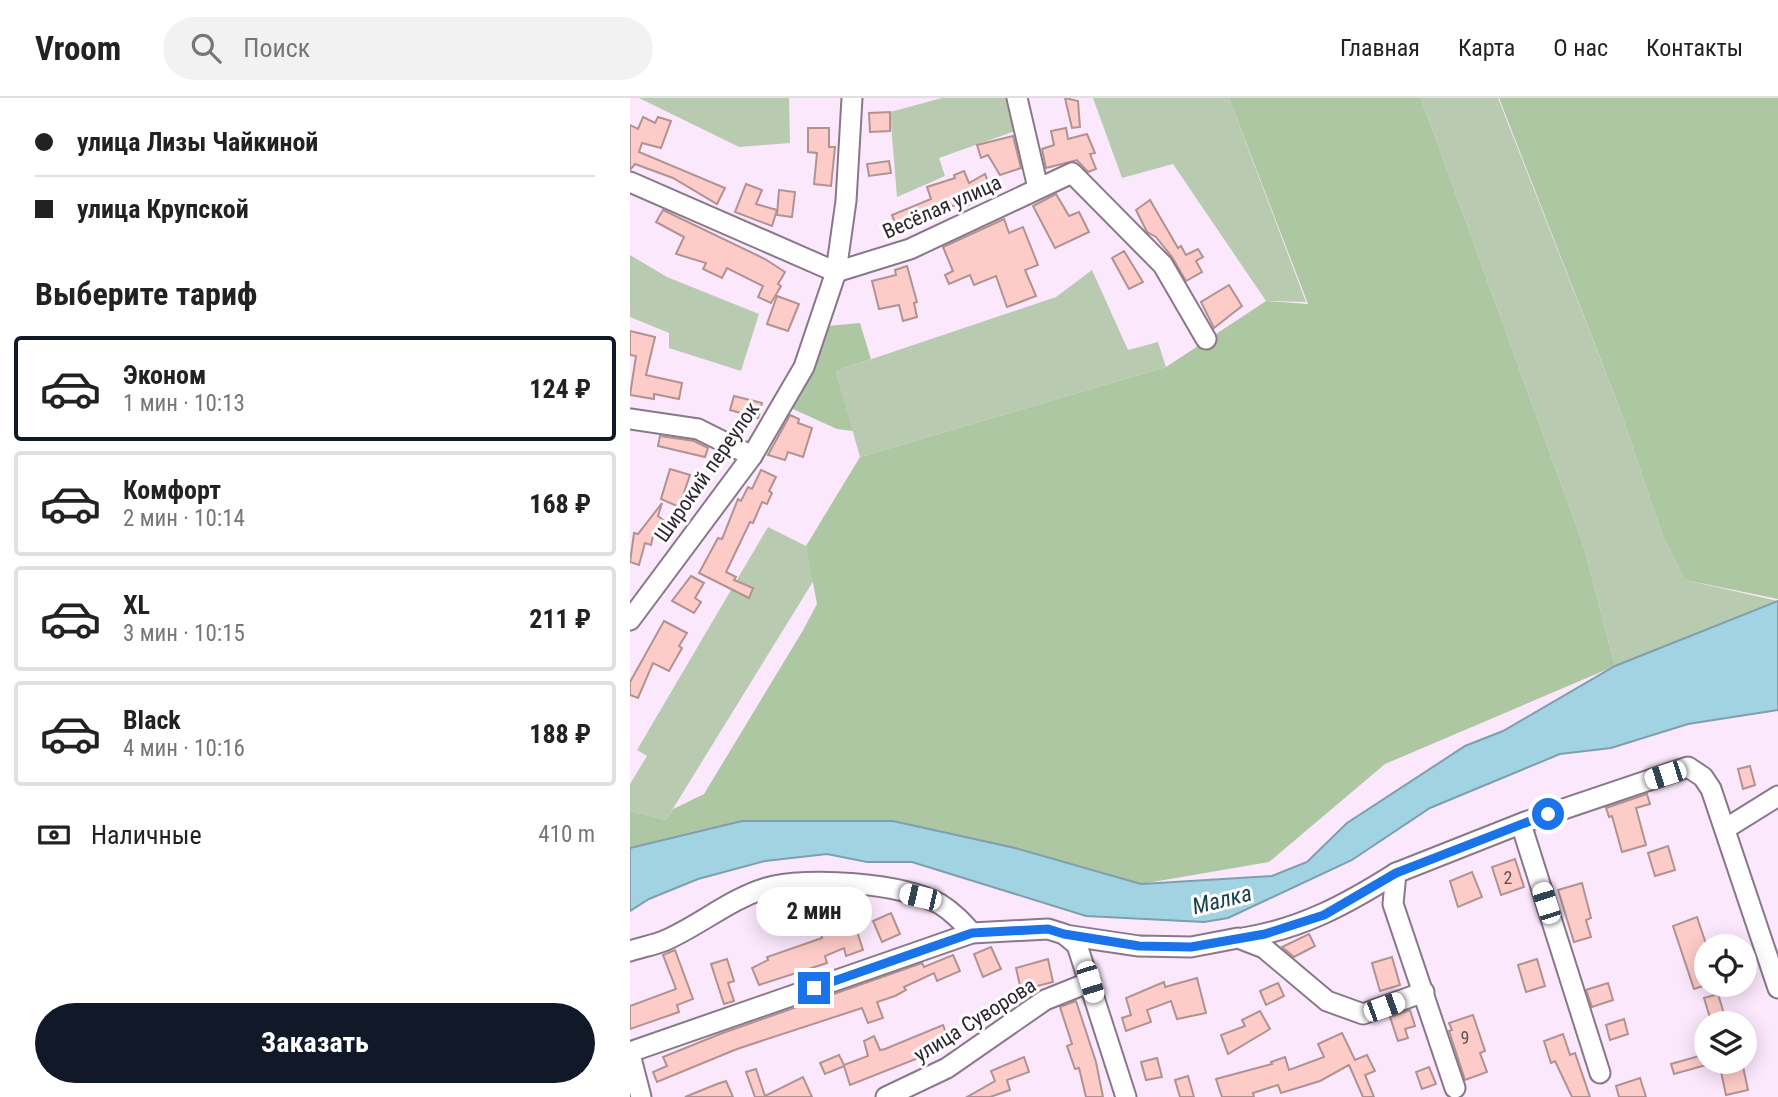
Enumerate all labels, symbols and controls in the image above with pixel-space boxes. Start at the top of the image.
search box [163,17,653,80]
text: Vroom [35,29,121,68]
icon: search [187,29,225,67]
text: Поиск [243,33,310,63]
text: Главная [1340,34,1420,62]
text: Карта [1458,34,1515,62]
text: О нас [1553,34,1608,62]
text: Контакты [1646,34,1743,62]
text: улица Лизы Чайкиной [77,127,318,157]
street label: Весёлая улица [879,170,1005,244]
text: улица Крупской [77,194,249,224]
text: Выберите тариф [35,275,257,313]
icon: car [39,357,102,420]
text: Эконом [123,360,206,390]
text: 124 ₽ [529,374,591,404]
text: 1 мин · 10:13 [123,390,245,417]
street label: Широкий переулок [650,397,764,547]
icon: car [39,472,102,535]
text: Комфорт [123,475,221,505]
text: 168 ₽ [529,489,591,519]
text: 2 мин · 10:14 [123,505,245,532]
icon: car [39,587,102,650]
text: XL [123,590,150,620]
text: 211 ₽ [529,604,591,634]
text: 3 мин · 10:15 [123,620,245,647]
icon: car [39,702,102,765]
text: Black [123,705,181,735]
text: 188 ₽ [529,719,591,749]
text: 4 мин · 10:16 [123,735,245,762]
car [1642,759,1689,791]
route start [1532,798,1564,830]
icon: cash [35,816,73,854]
text: Наличные [91,820,202,850]
text: 410 m [538,821,595,848]
house number: 2 [1504,867,1513,888]
water label: Малка [1189,880,1255,920]
car [1530,880,1563,926]
car [898,882,943,912]
callout: 2 мин [756,886,872,936]
text: 2 мин [786,898,842,925]
map controls [1694,934,1757,1074]
button: locate [1694,934,1757,997]
car [1074,959,1107,1005]
route end [798,972,830,1004]
street label: улица Суворова [910,973,1040,1067]
car [1361,990,1408,1024]
button: Заказать [35,1003,595,1083]
button: layers [1694,1011,1757,1074]
house number: 9 [1461,1027,1469,1048]

